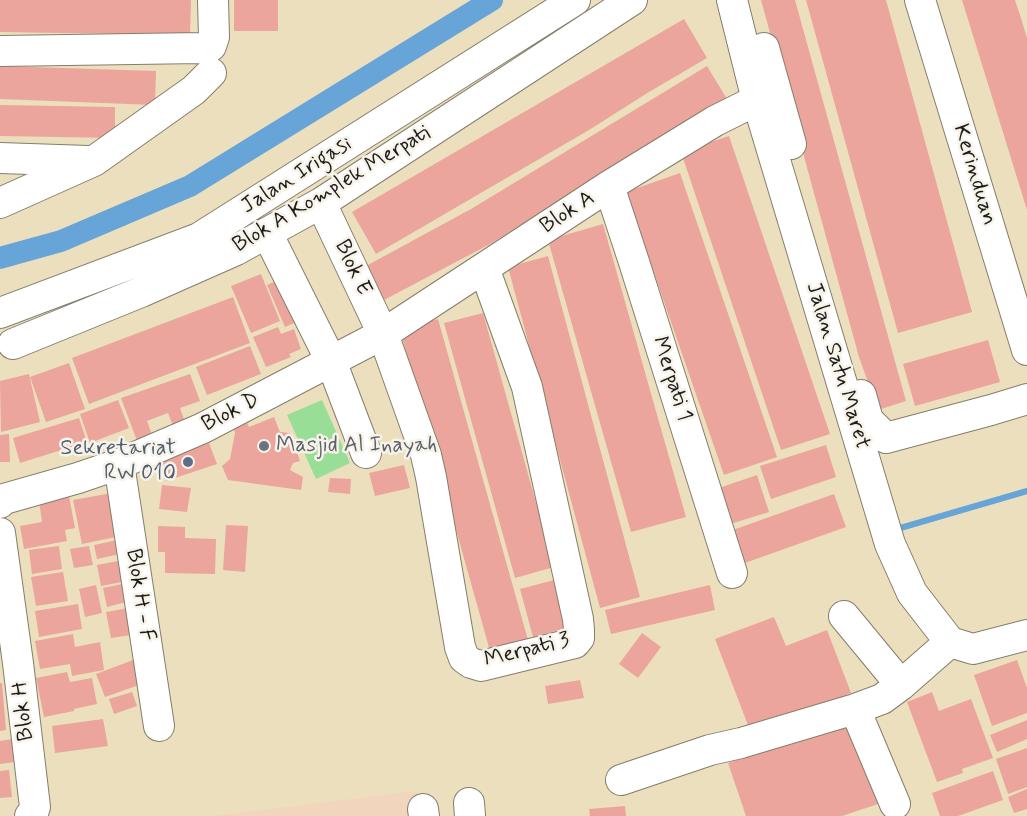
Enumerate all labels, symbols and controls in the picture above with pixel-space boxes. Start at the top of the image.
street label: Blok A Komplek Merpati [228,121,436,259]
street label: Kerinduan [946,121,1002,229]
street label: Jalan Irigasi [237,131,357,221]
street label: Blok A [536,186,600,240]
street label: Blok E [328,236,376,300]
street label: Jalan Satu Maret [799,279,875,453]
street label: Merpati 1 [645,334,697,424]
street label: Blok D [198,387,264,439]
place label: Masjid Al Inayah [276,433,437,459]
place label: Sekretariat RW 010 [60,436,176,488]
marker: Masjid Al Inayah [257,439,271,453]
marker: Sekretariat RW 010 [181,455,195,469]
street label: Blok H - F [119,547,159,643]
street label: Merpati 3 [482,628,572,674]
street label: Blok H [7,680,41,742]

